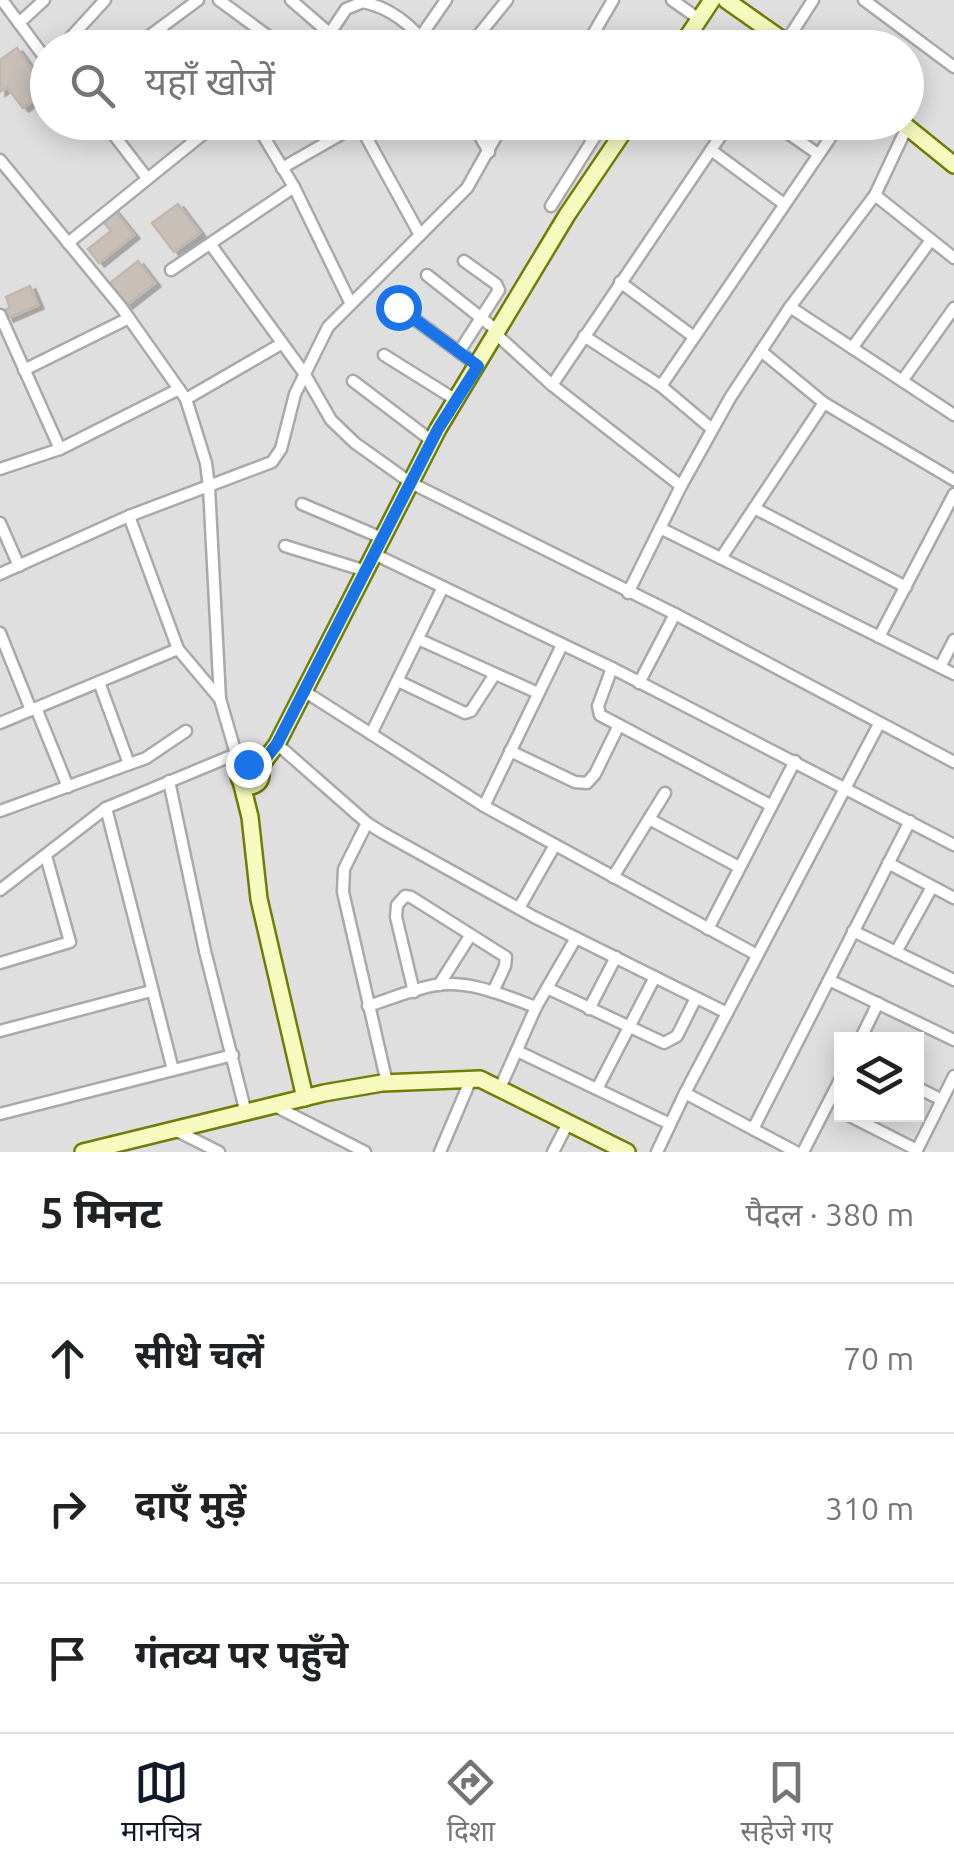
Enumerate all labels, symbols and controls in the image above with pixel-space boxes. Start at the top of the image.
search box [30,30,924,140]
icon: search [65,58,120,113]
text: यहाँ खोजें [145,60,275,102]
route start [376,285,422,331]
route end [226,742,272,788]
map controls [834,1032,924,1122]
button: layers [834,1032,924,1122]
text: 5 मिनट [40,1189,162,1236]
text: पैदल · 380 m [746,1196,914,1232]
icon: ahead [40,1331,95,1386]
text: सीधे चलें [135,1333,264,1375]
text: 70 m [843,1340,914,1376]
icon: right [40,1481,95,1536]
text: दाएँ मुड़ें [135,1483,246,1525]
text: 310 m [825,1490,914,1526]
icon: arrive [40,1631,95,1686]
text: गंतव्य पर पहुँचे [135,1633,348,1675]
tab: मानचित्र [121,1755,201,1852]
tab: दिशा [443,1755,498,1852]
tab: सहेजे गए [741,1755,833,1852]

